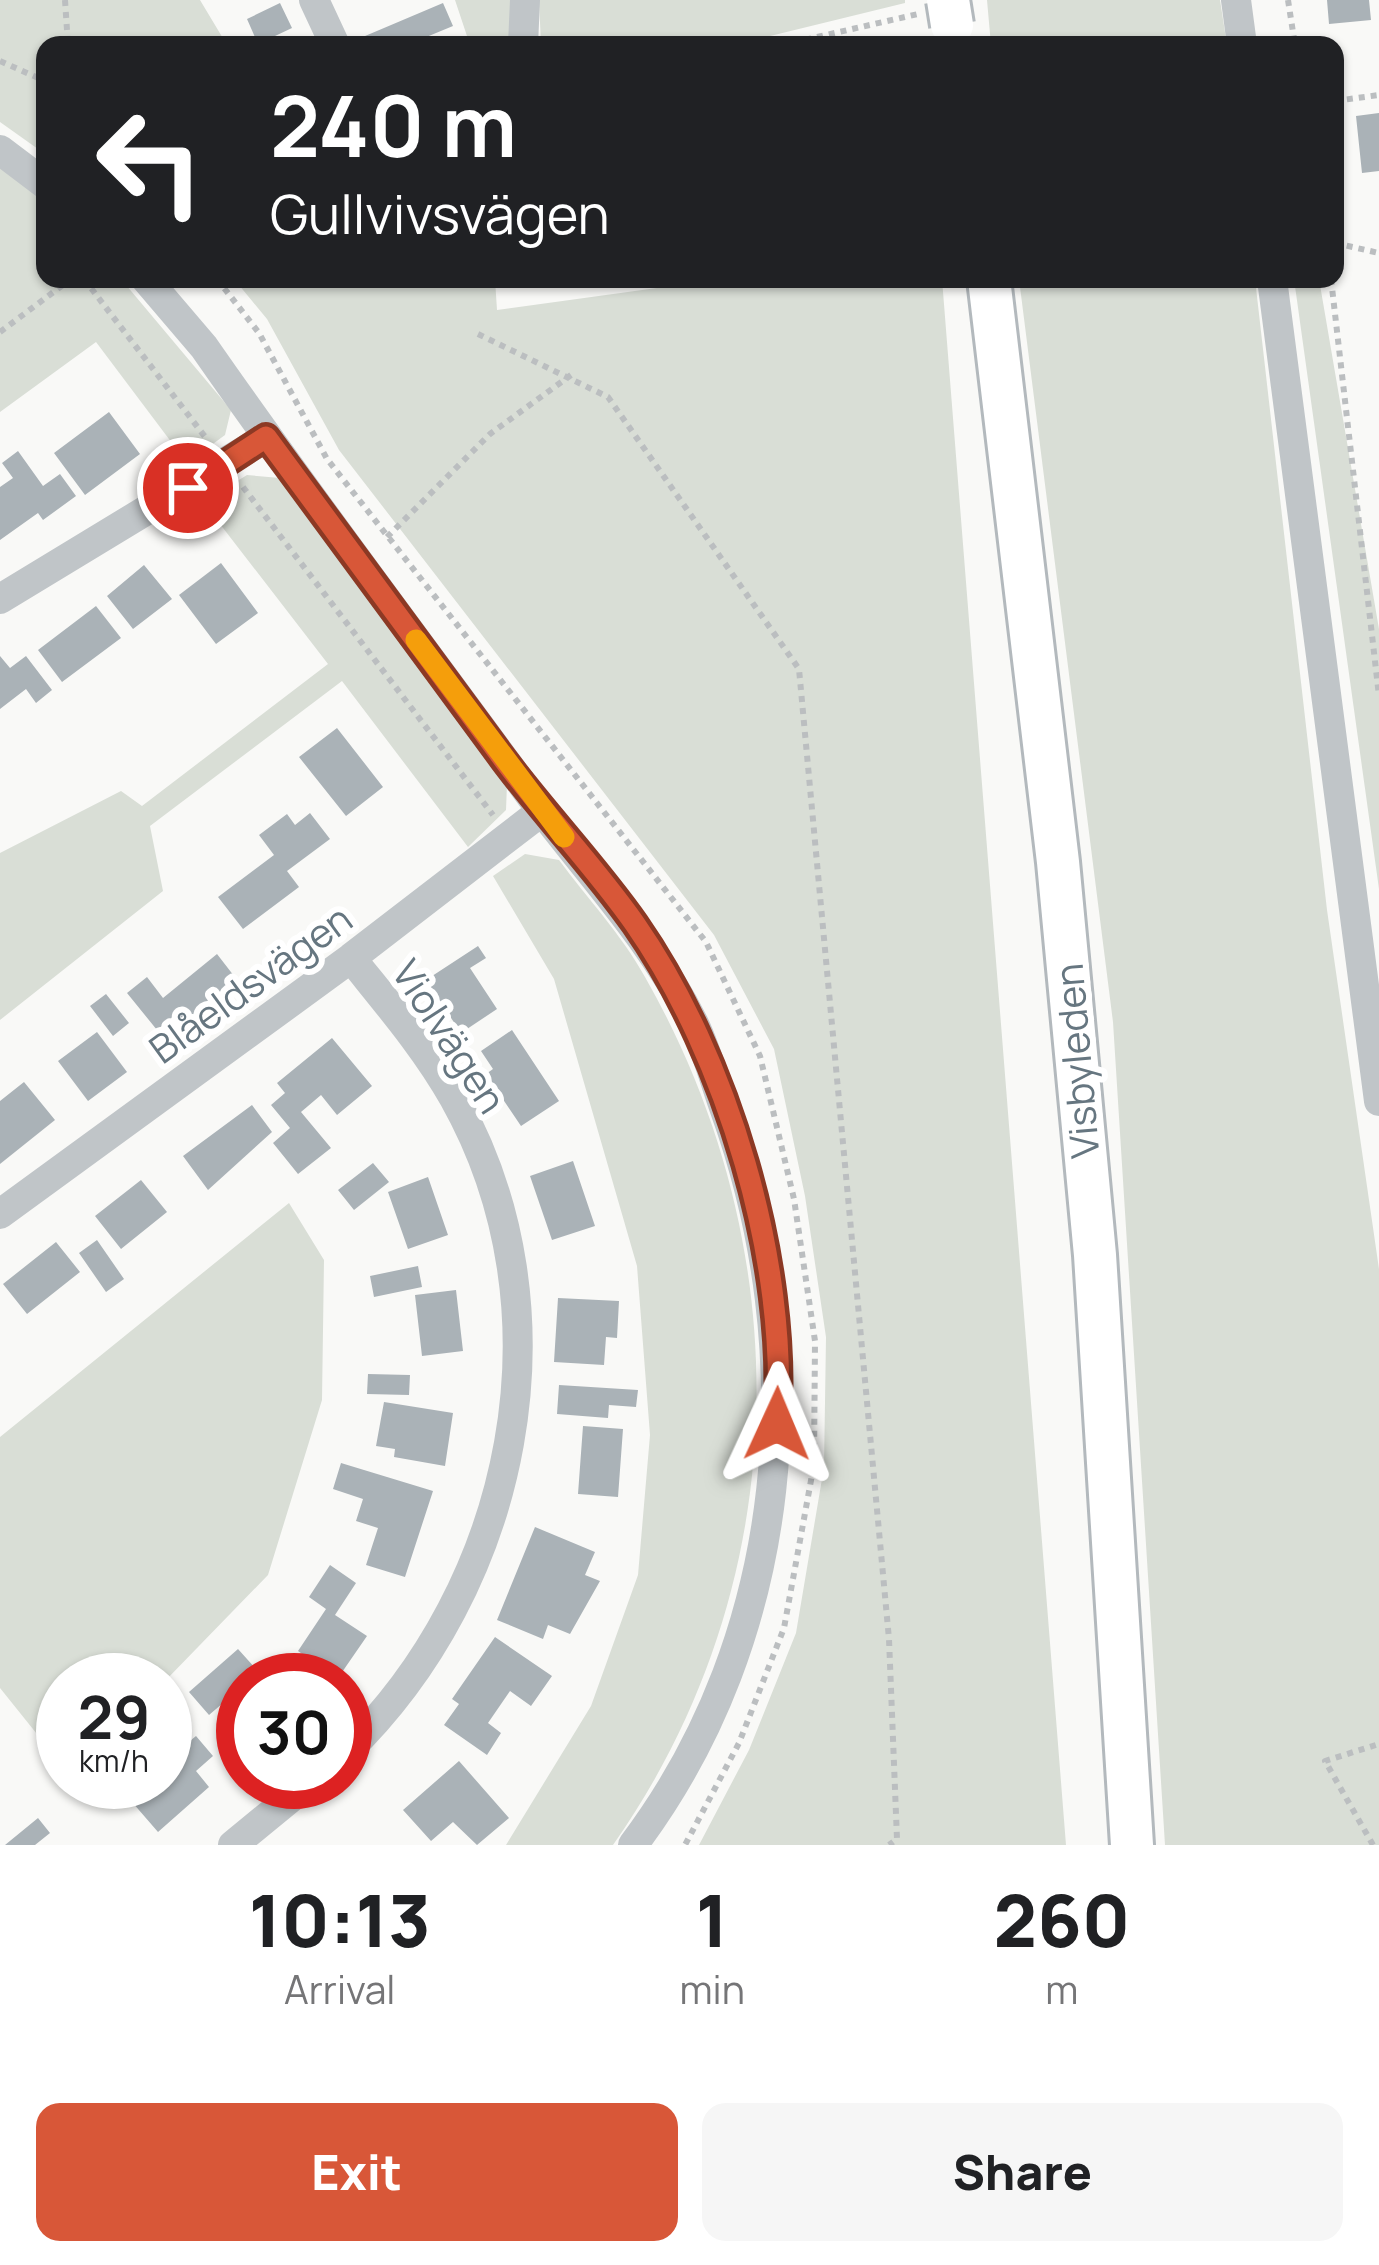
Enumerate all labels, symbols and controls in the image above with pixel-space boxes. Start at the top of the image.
text: 240 m [270,67,517,182]
icon: left [72,84,228,240]
text: Gullvivsvägen [270,176,610,250]
pin [137,437,239,539]
icon: arrive [155,455,221,521]
street label: Blåeldsvägen [138,891,362,1075]
street label: Violvägen [380,949,520,1123]
street label: Visbyleden [1041,961,1111,1161]
position arrow [714,1361,840,1487]
speed limit sign: 30 [216,1653,372,1809]
text: 29 [77,1675,151,1757]
text: km/h [79,1740,149,1781]
text: 10:13 [249,1870,431,1969]
text: 1 [696,1870,729,1969]
text: 260 [994,1870,1130,1969]
text: Arrival [284,1962,395,2016]
text: min [679,1962,745,2016]
text: m [1045,1962,1078,2016]
button: Exit [36,2103,678,2241]
button: Share [702,2103,1343,2241]

